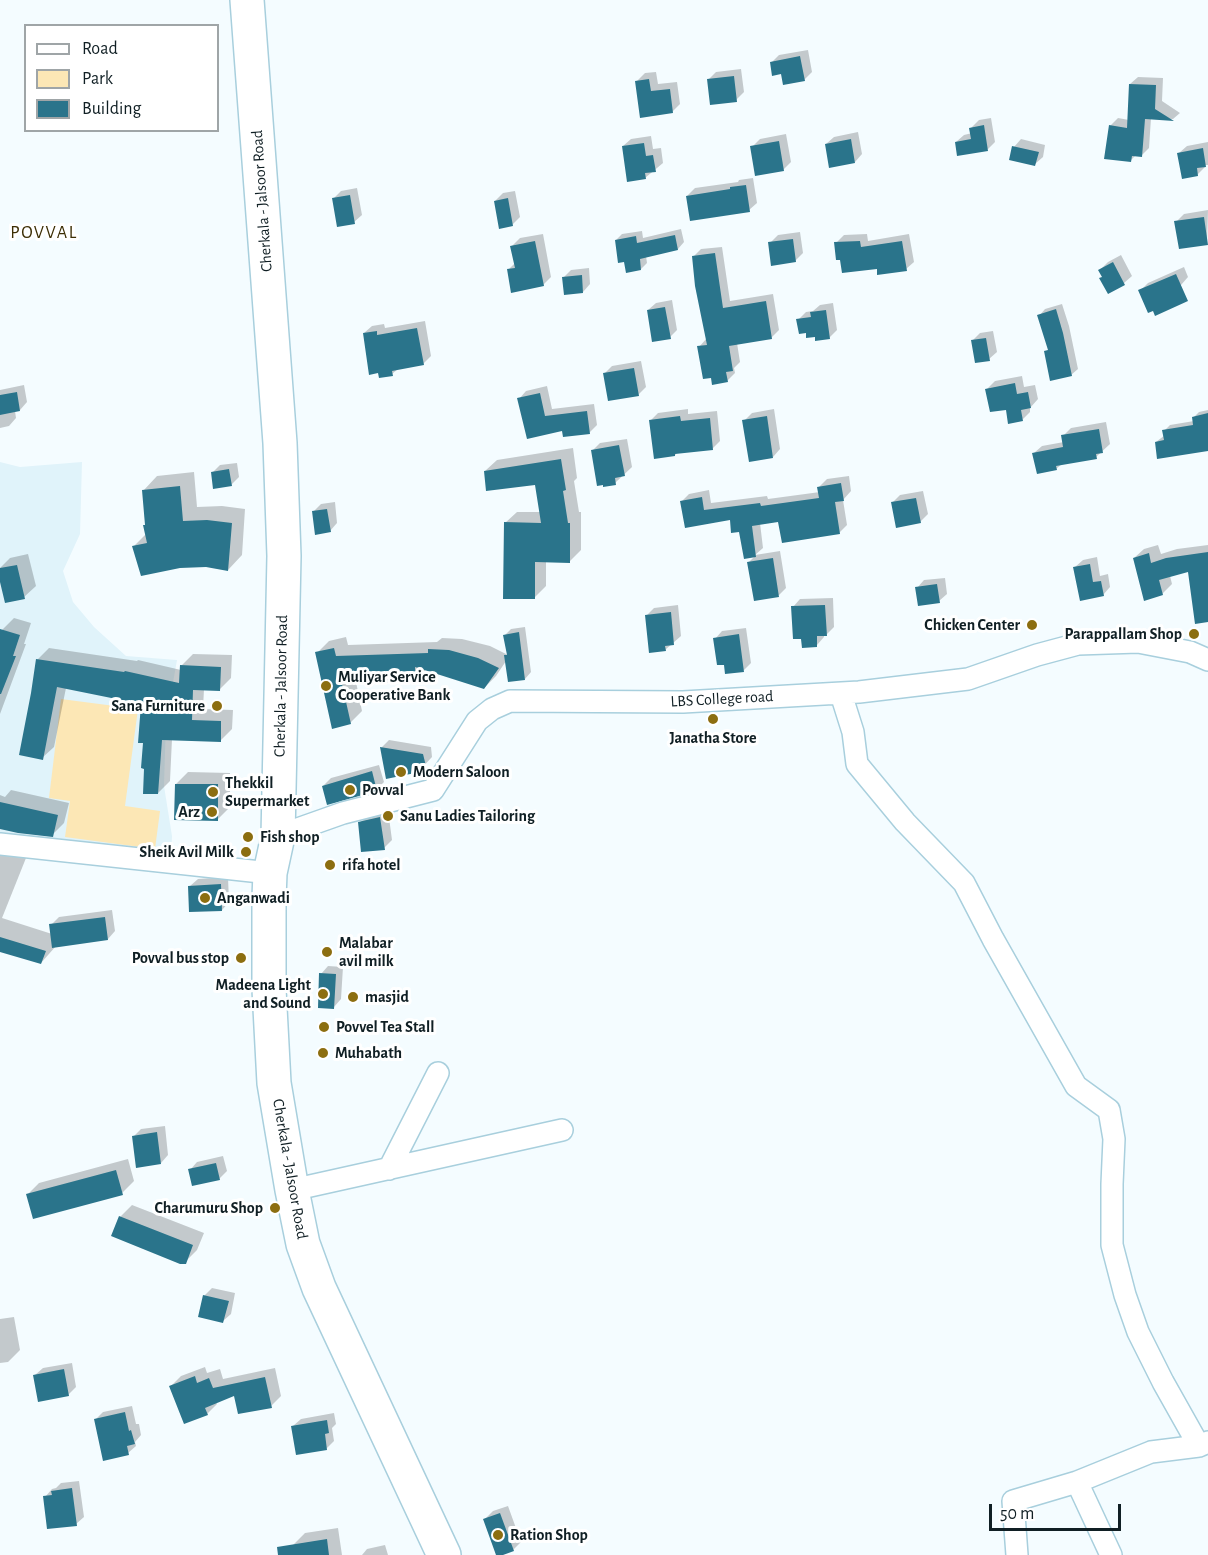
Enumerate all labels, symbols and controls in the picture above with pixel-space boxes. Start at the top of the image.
legend [24,24,219,132]
text: Road [82,40,118,58]
text: Park [82,70,113,88]
text: Building [82,100,141,118]
street label: Cherkala - Jalsoor Road [247,129,277,273]
district label: POVVAL [10,222,78,244]
street label: Cherkala - Jalsoor Road [270,615,292,757]
place label: Chicken Center [924,615,1020,635]
marker: Chicken Center [1025,618,1039,632]
place label: Parappallam Shop [1065,624,1182,644]
marker: Parappallam Shop [1187,627,1201,641]
place label: Muliyar Service Cooperative Bank [338,667,450,705]
marker: Muliyar Service Cooperative Bank [319,679,333,693]
street label: LBS College road [670,687,774,711]
place label: Sana Furniture [111,696,205,716]
marker: Sana Furniture [210,699,224,713]
marker: Janatha Store [706,712,720,726]
place label: Janatha Store [669,728,757,748]
place label: Modern Saloon [413,762,510,782]
marker: Modern Saloon [394,765,408,779]
place label: Thekkil Supermarket [225,773,309,811]
place label: Povval [362,780,404,800]
marker: Povval [343,783,357,797]
marker: Thekkil Supermarket [206,785,220,799]
place label: Arz [178,802,200,822]
marker: Arz [205,805,219,819]
place label: Sanu Ladies Tailoring [400,806,535,826]
marker: Sanu Ladies Tailoring [381,809,395,823]
place label: Fish shop [260,827,319,847]
marker: Fish shop [241,830,255,844]
place label: Sheik Avil Milk [139,842,234,862]
marker: Sheik Avil Milk [239,845,253,859]
place label: rifa hotel [342,855,400,875]
marker: rifa hotel [323,858,337,872]
place label: Anganwadi [217,888,290,908]
marker: Anganwadi [198,891,212,905]
place label: Malabar avil milk [339,933,394,971]
marker: Malabar avil milk [320,945,334,959]
place label: Povval bus stop [132,948,229,968]
marker: Povval bus stop [234,951,248,965]
place label: Madeena Light and Sound [216,975,311,1013]
marker: Madeena Light and Sound [316,987,330,1001]
place label: masjid [365,987,409,1007]
marker: masjid [346,990,360,1004]
place label: Povvel Tea Stall [336,1017,434,1037]
marker: Povvel Tea Stall [317,1020,331,1034]
place label: Muhabath [335,1043,402,1063]
marker: Muhabath [316,1046,330,1060]
street label: Cherkala - Jalsoor Road [268,1097,312,1241]
place label: Charumuru Shop [154,1198,263,1218]
marker: Charumuru Shop [268,1201,282,1215]
scale bar [992,1492,1124,1530]
text: 50 m [1000,1505,1034,1523]
place label: Ration Shop [510,1525,588,1545]
marker: Ration Shop [491,1528,505,1542]

